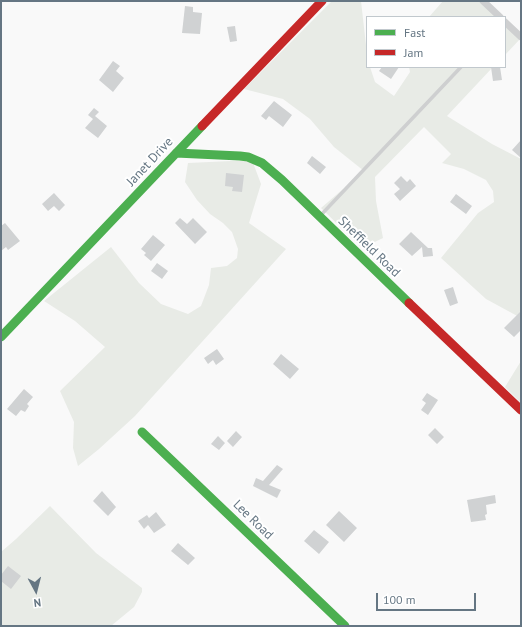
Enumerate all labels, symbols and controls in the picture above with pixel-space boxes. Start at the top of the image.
legend [366,16,506,68]
text: Fast [404,25,425,40]
text: Jam [404,45,423,60]
street label: Janet Drive [124,134,176,190]
street label: Sheffield Road [335,214,403,280]
street label: Lee Road [230,497,276,543]
north arrow [16,571,56,611]
scale bar [378,585,478,611]
text: 100 m [383,592,416,607]
text: N [33,596,42,610]

